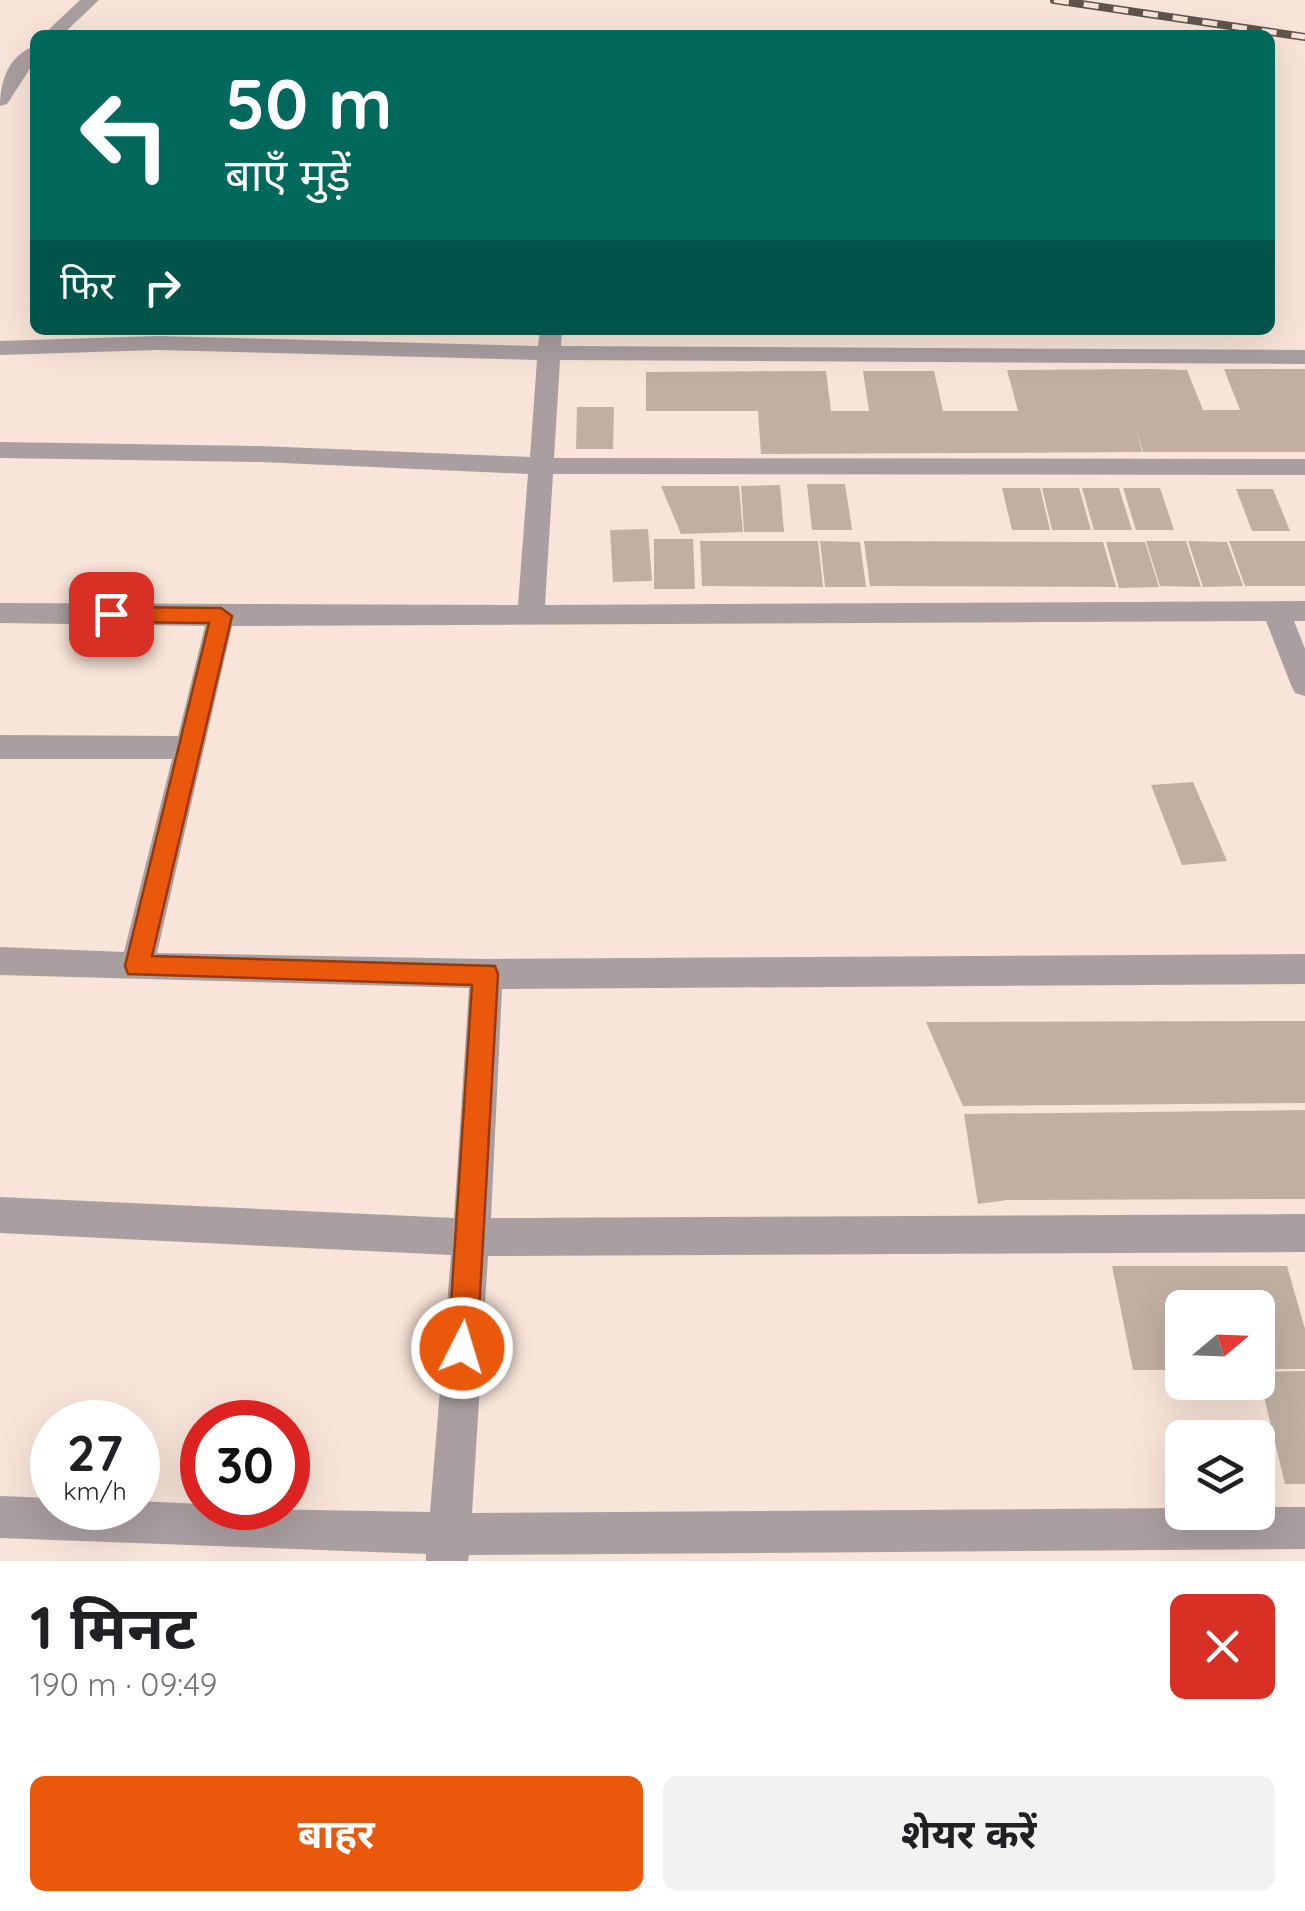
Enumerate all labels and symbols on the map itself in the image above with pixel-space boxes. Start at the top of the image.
pin [69,572,154,657]
north arrow [1165,1290,1275,1400]
position arrow [410,1296,514,1400]
speed limit sign: 30 [180,1400,310,1530]

